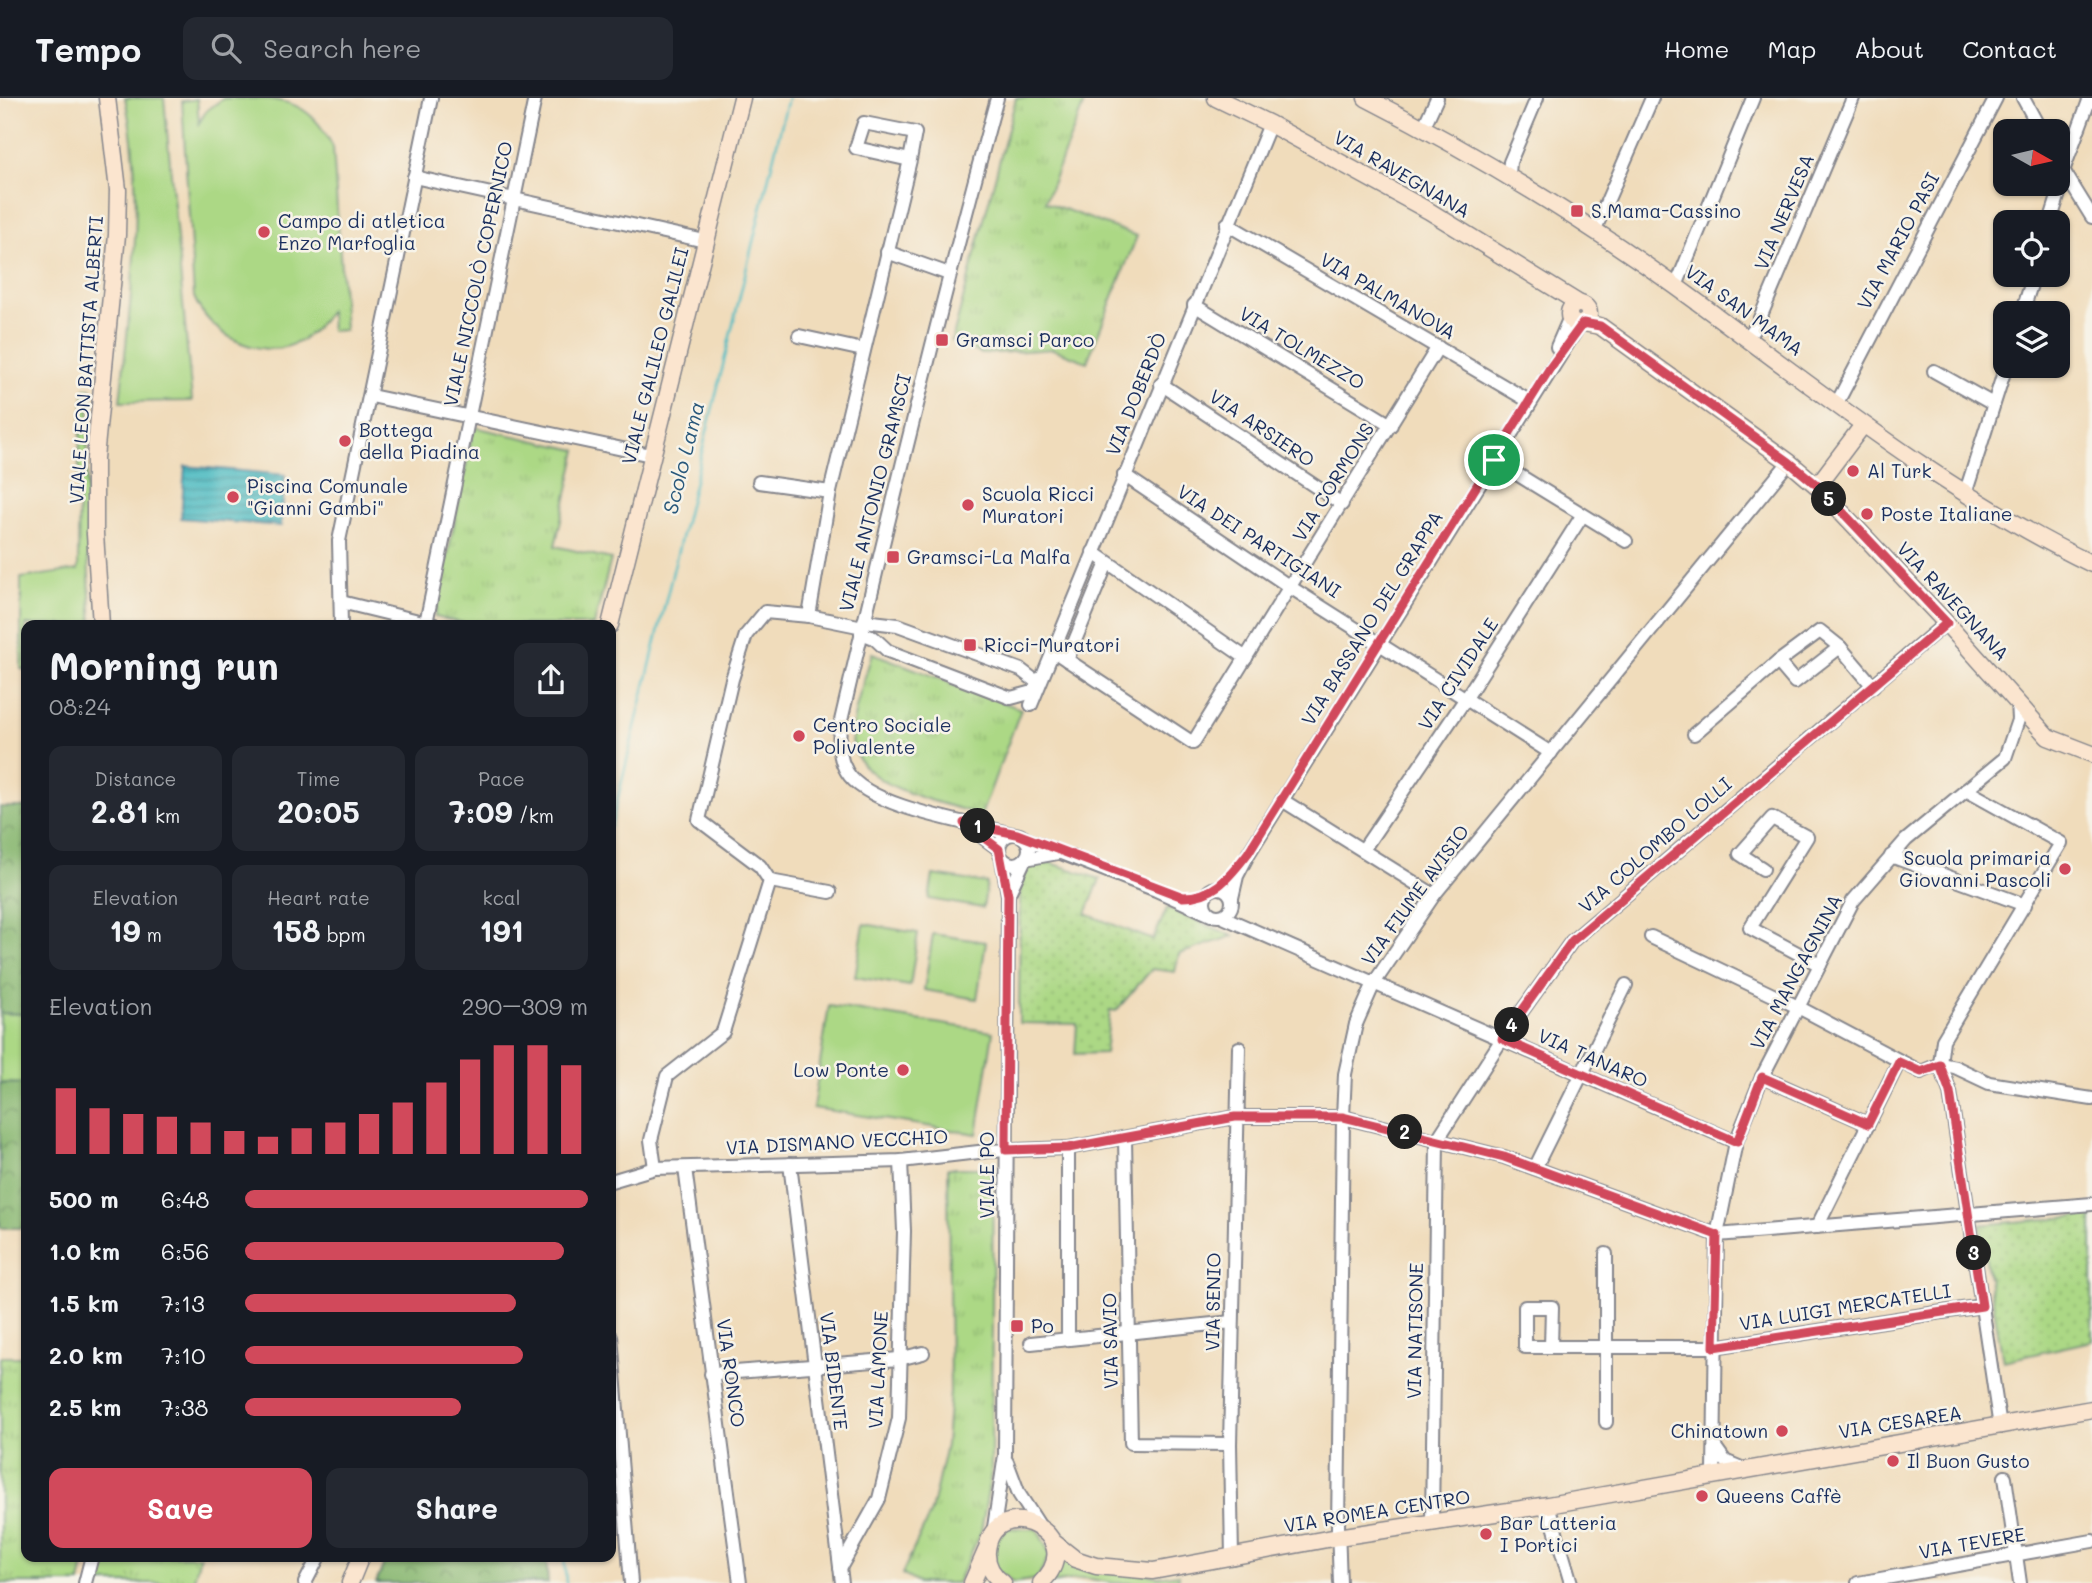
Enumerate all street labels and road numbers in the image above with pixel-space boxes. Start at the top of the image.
street label: VIA RAVEGNANA [1329,124,1475,223]
street label: VIALE NICCOLÒ COPERNICO [437,139,518,409]
street label: VIA NERVESA [1748,150,1819,274]
street label: VIA MARIO PASI [1851,168,1944,314]
street label: VIALE LEON BATTISTA ALBERTI [63,215,108,505]
street label: VIALE GALILEO GALILEI [615,245,694,467]
street label: VIA PALMANOVA [1316,247,1461,345]
street label: VIA SAN MAMA [1680,258,1808,361]
street label: VIA TOLMEZZO [1235,300,1370,395]
street label: VIA DOBERDÒ [1099,328,1172,459]
street label: VIALE ANTONIO GRAMSCI [833,371,916,614]
street label: VIA ARSIERO [1205,383,1320,472]
street label: VIA CORMONS [1286,418,1379,546]
street label: VIA DEI PARTIGIANI [1173,478,1346,603]
street label: VIA BASSANO DEL GRAPPA [1295,506,1448,730]
street label: VIA RAVEGNANA [1892,536,2015,665]
street label: VIA CIVIDALE [1412,613,1503,735]
street label: VIA COLOMBO LOLLI [1573,771,1736,918]
street label: VIA FIUME AVISIO [1355,819,1474,970]
street label: VIA MANGAGNINA [1744,890,1847,1054]
street label: VIA TANARO [1534,1022,1652,1093]
street label: VIA DISMANO VECCHIO [725,1123,949,1160]
street label: VIALE PO [974,1131,999,1219]
street label: VIA SENIO [1199,1252,1226,1352]
street label: VIA NATISONE [1401,1262,1428,1399]
street label: VIA LUIGI MERCATELLI [1737,1277,1953,1336]
street label: VIA SAVIO [1096,1293,1123,1389]
street label: VIA BIDENTE [815,1310,854,1432]
street label: VIA LAMONE [862,1310,893,1430]
street label: VIA RONCO [711,1317,752,1429]
street label: VIA CESAREA [1837,1399,1963,1444]
street label: VIA ROMEA CENTRO [1282,1483,1472,1538]
street label: VIA TEVERE [1917,1521,2027,1564]

